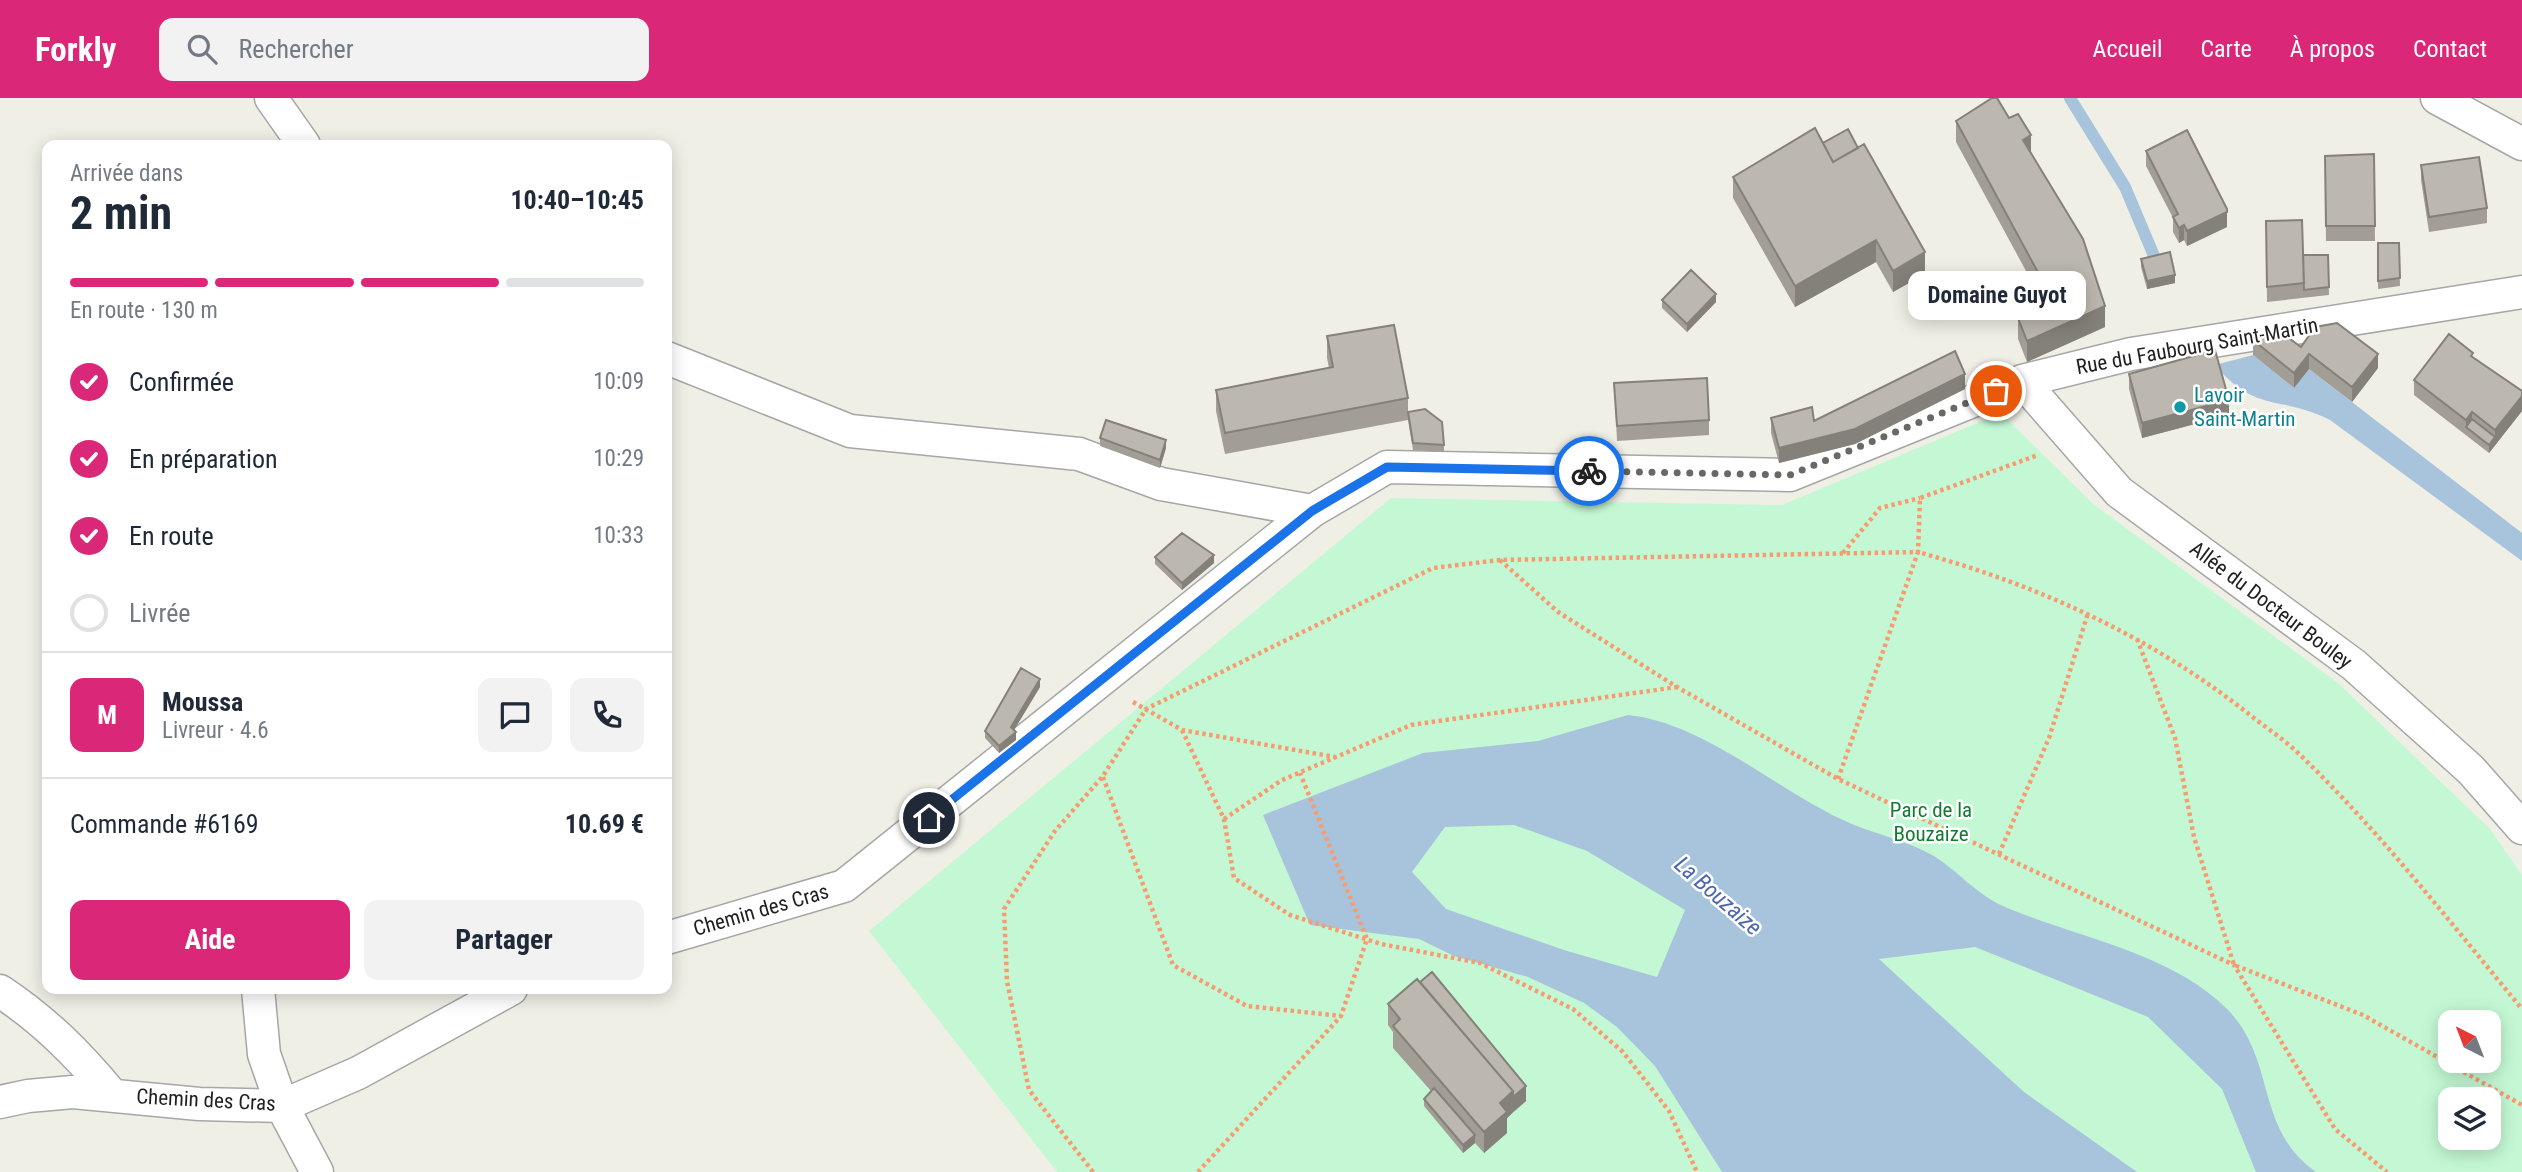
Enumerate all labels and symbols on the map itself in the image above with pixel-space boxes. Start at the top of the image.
callout: Domaine Guyot [1907,272,2085,321]
street label: Rue du Faubourg Saint-Martin [2074,313,2320,379]
pin [1966,361,2026,421]
place label: Lavoir Saint-Martin [2194,383,2295,431]
marker: Lavoir Saint-Martin [2172,399,2188,415]
courier [1554,436,1624,506]
street label: Allée du Docteur Bouley [2185,536,2357,674]
pin [899,788,959,848]
park label: Parc de la Bouzaize [1890,798,1972,846]
water label: La Bouzaize [1669,851,1767,941]
street label: Chemin des Cras [691,879,831,941]
north arrow [2438,1010,2501,1073]
street label: Chemin des Cras [136,1084,276,1116]

